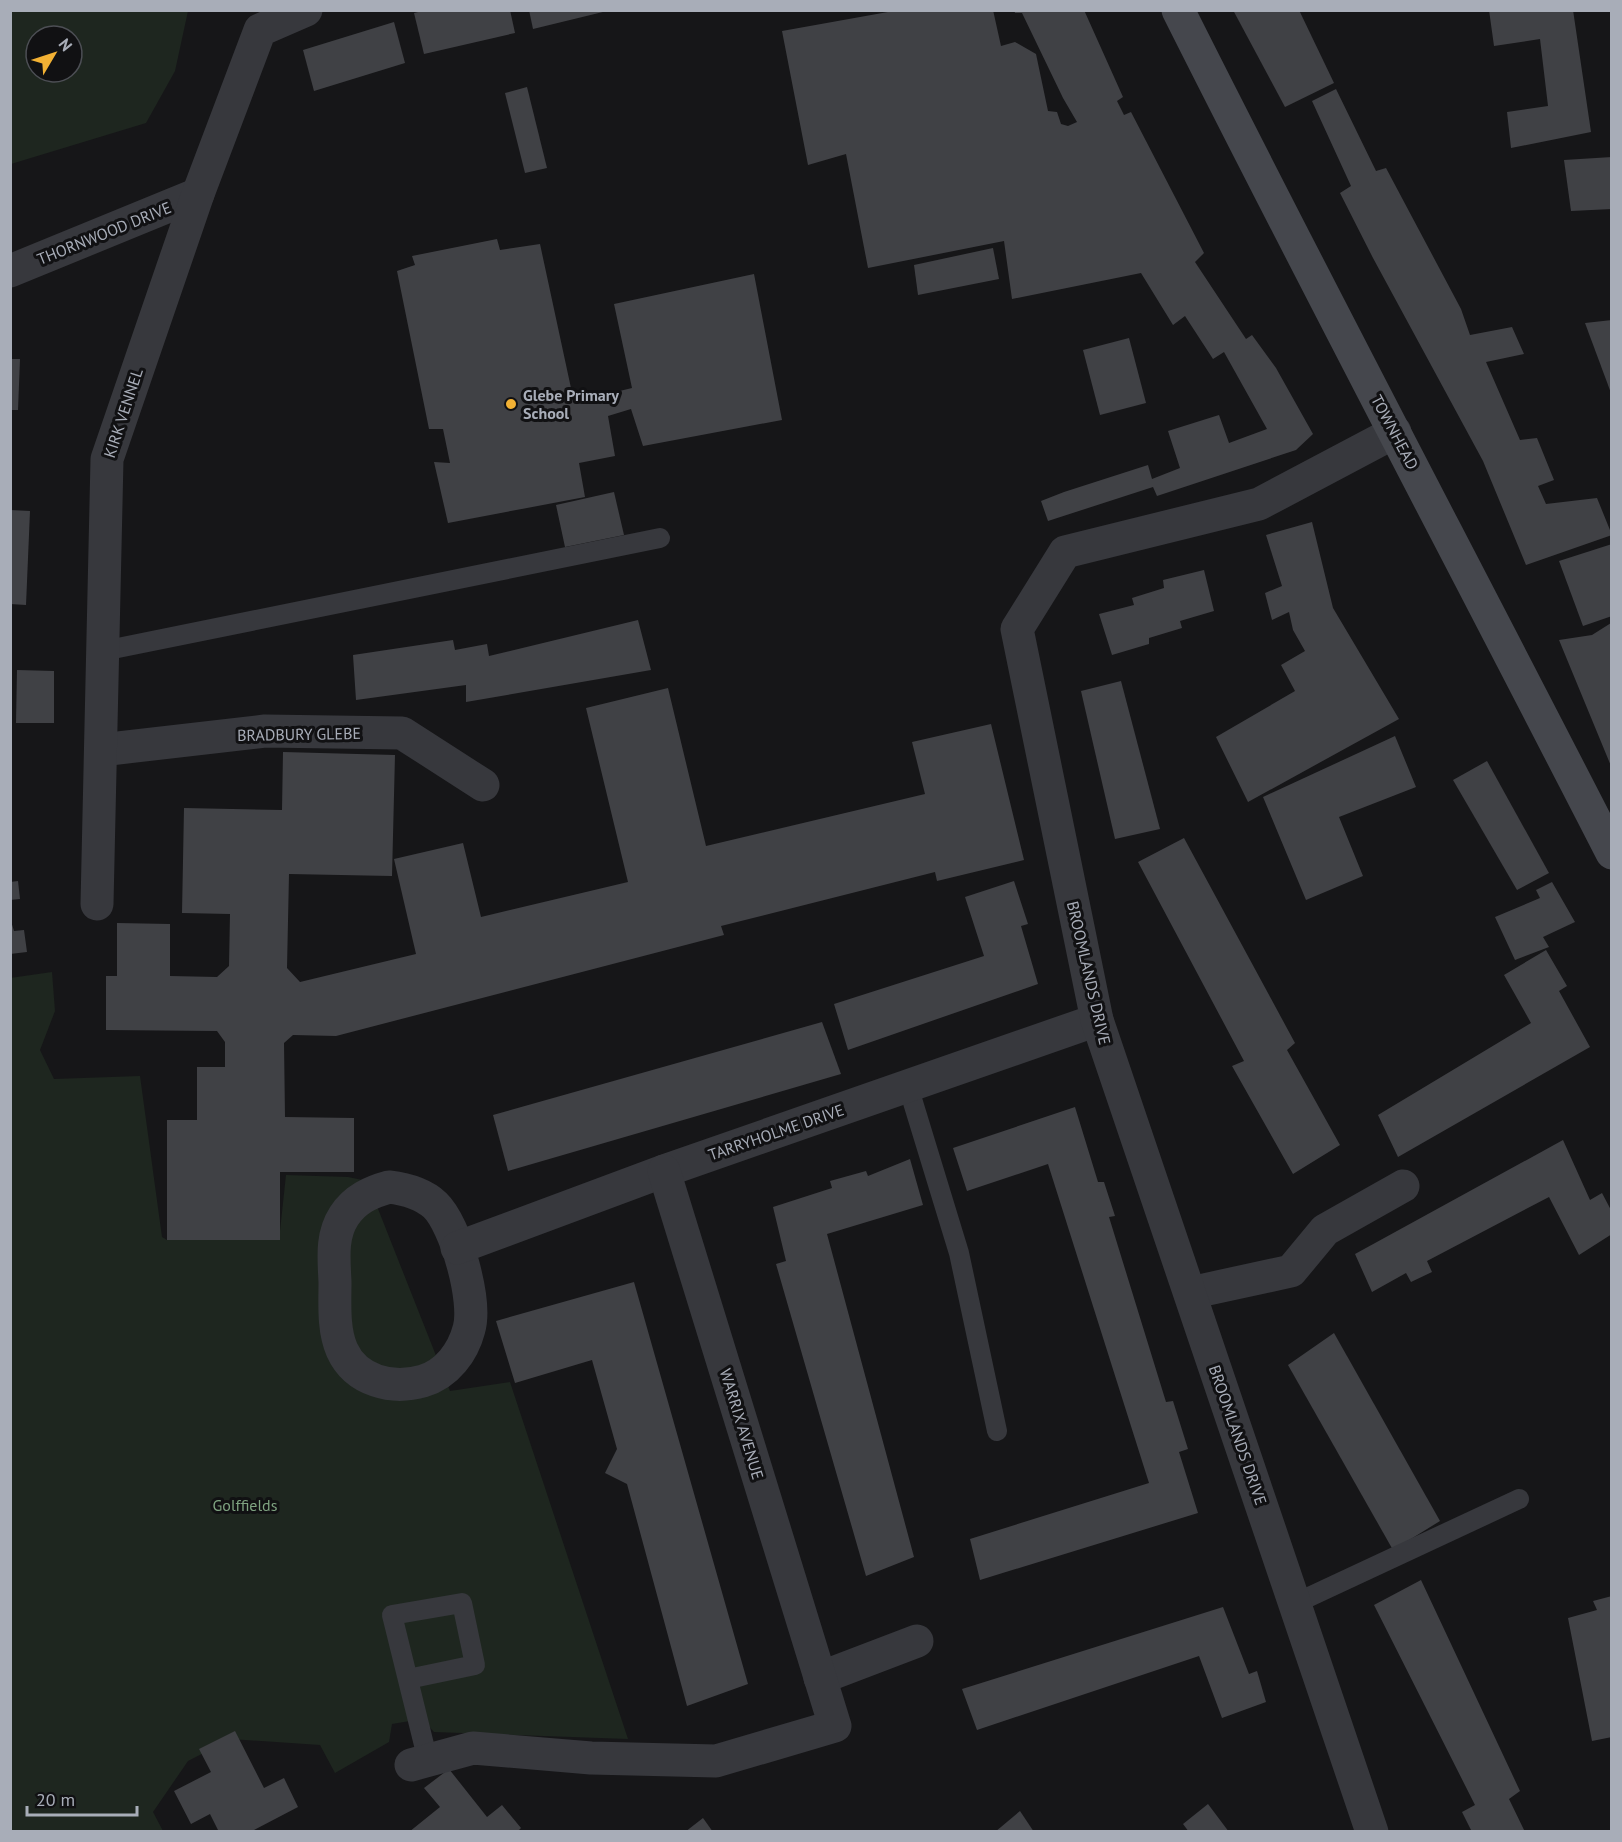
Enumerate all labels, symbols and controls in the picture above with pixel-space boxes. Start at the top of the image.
north arrow [24,24,84,84]
text: N [55,34,77,55]
street label: THORNWOOD DRIVE [34,197,174,269]
street label: KIRK VENNEL [99,366,147,460]
place label: Glebe Primary School [523,385,619,423]
street label: TOWNHEAD [1367,391,1423,473]
marker: Glebe Primary School [504,397,518,411]
street label: BRADBURY GLEBE [237,723,361,745]
street label: BROOMLANDS DRIVE [1063,899,1115,1047]
street label: TARRYHOLME DRIVE [706,1099,846,1165]
street label: BROOMLANDS DRIVE [1205,1362,1271,1508]
street label: WARRIX AVENUE [716,1366,768,1482]
park label: Golffields [213,1495,278,1515]
scale bar [27,1779,136,1817]
text: 20 m [36,1788,75,1811]

